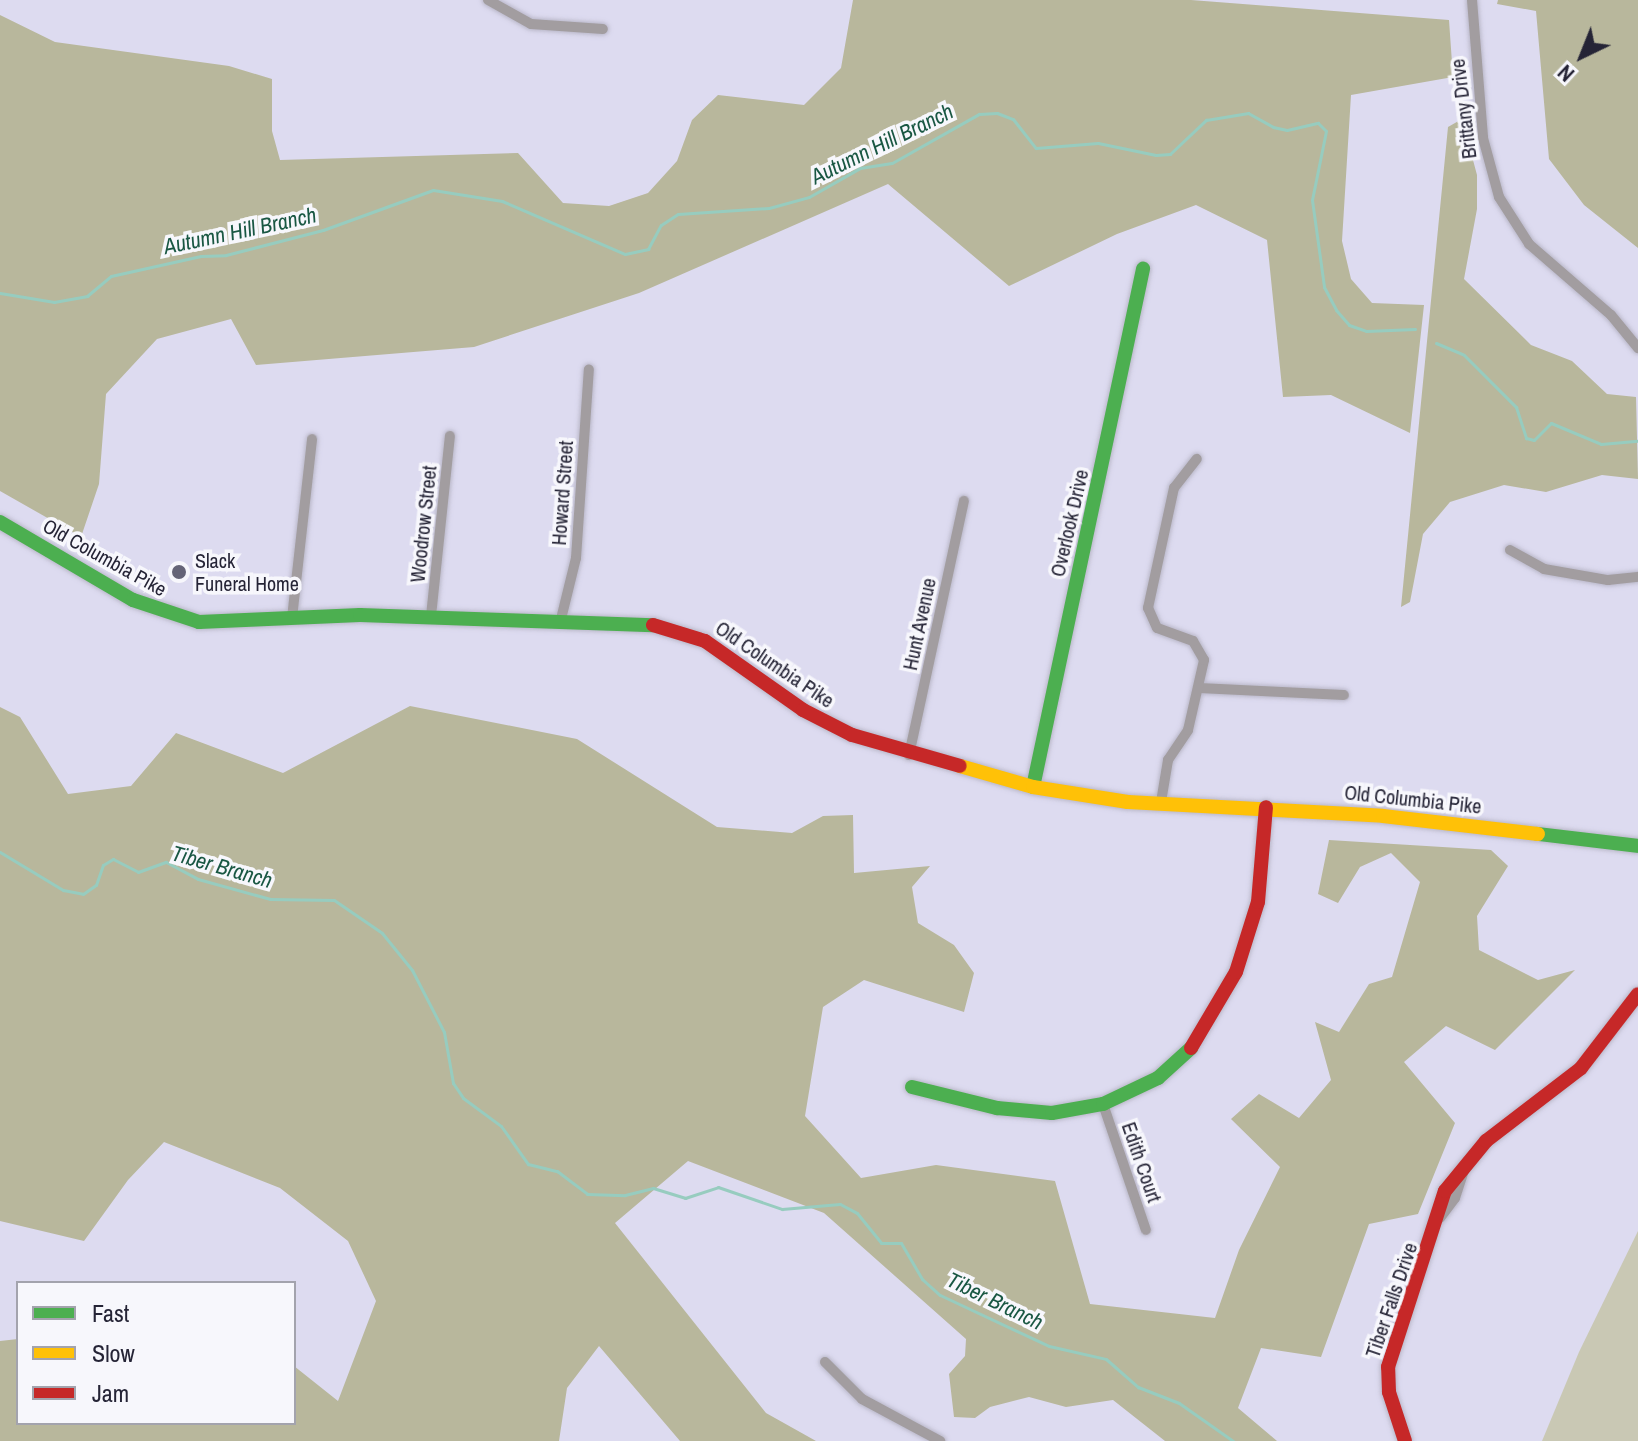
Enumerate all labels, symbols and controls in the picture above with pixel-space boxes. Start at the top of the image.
north arrow [1542,16,1622,96]
street label: Brittany Drive [1445,58,1481,160]
text: N [1551,58,1581,89]
water label: Autumn Hill Branch [806,98,958,190]
water label: Autumn Hill Branch [161,202,319,260]
street label: Howard Street [546,440,578,546]
street label: Woodrow Street [405,464,441,584]
street label: Overlook Drive [1045,467,1093,579]
street label: Old Columbia Pike [39,513,171,601]
place label: Slack Funeral Home [195,548,299,595]
marker: Slack Funeral Home [170,563,188,581]
street label: Hunt Avenue [897,575,941,673]
street label: Old Columbia Pike [711,616,839,712]
street label: Old Columbia Pike [1343,780,1483,818]
water label: Tiber Branch [169,840,275,894]
street label: Edith Court [1117,1119,1167,1205]
street label: Tiber Falls Drive [1360,1239,1422,1361]
water label: Tiber Branch [943,1266,1047,1336]
legend [16,1281,296,1425]
text: Fast [92,1297,129,1329]
text: Slow [92,1337,135,1369]
text: Jam [92,1377,129,1409]

